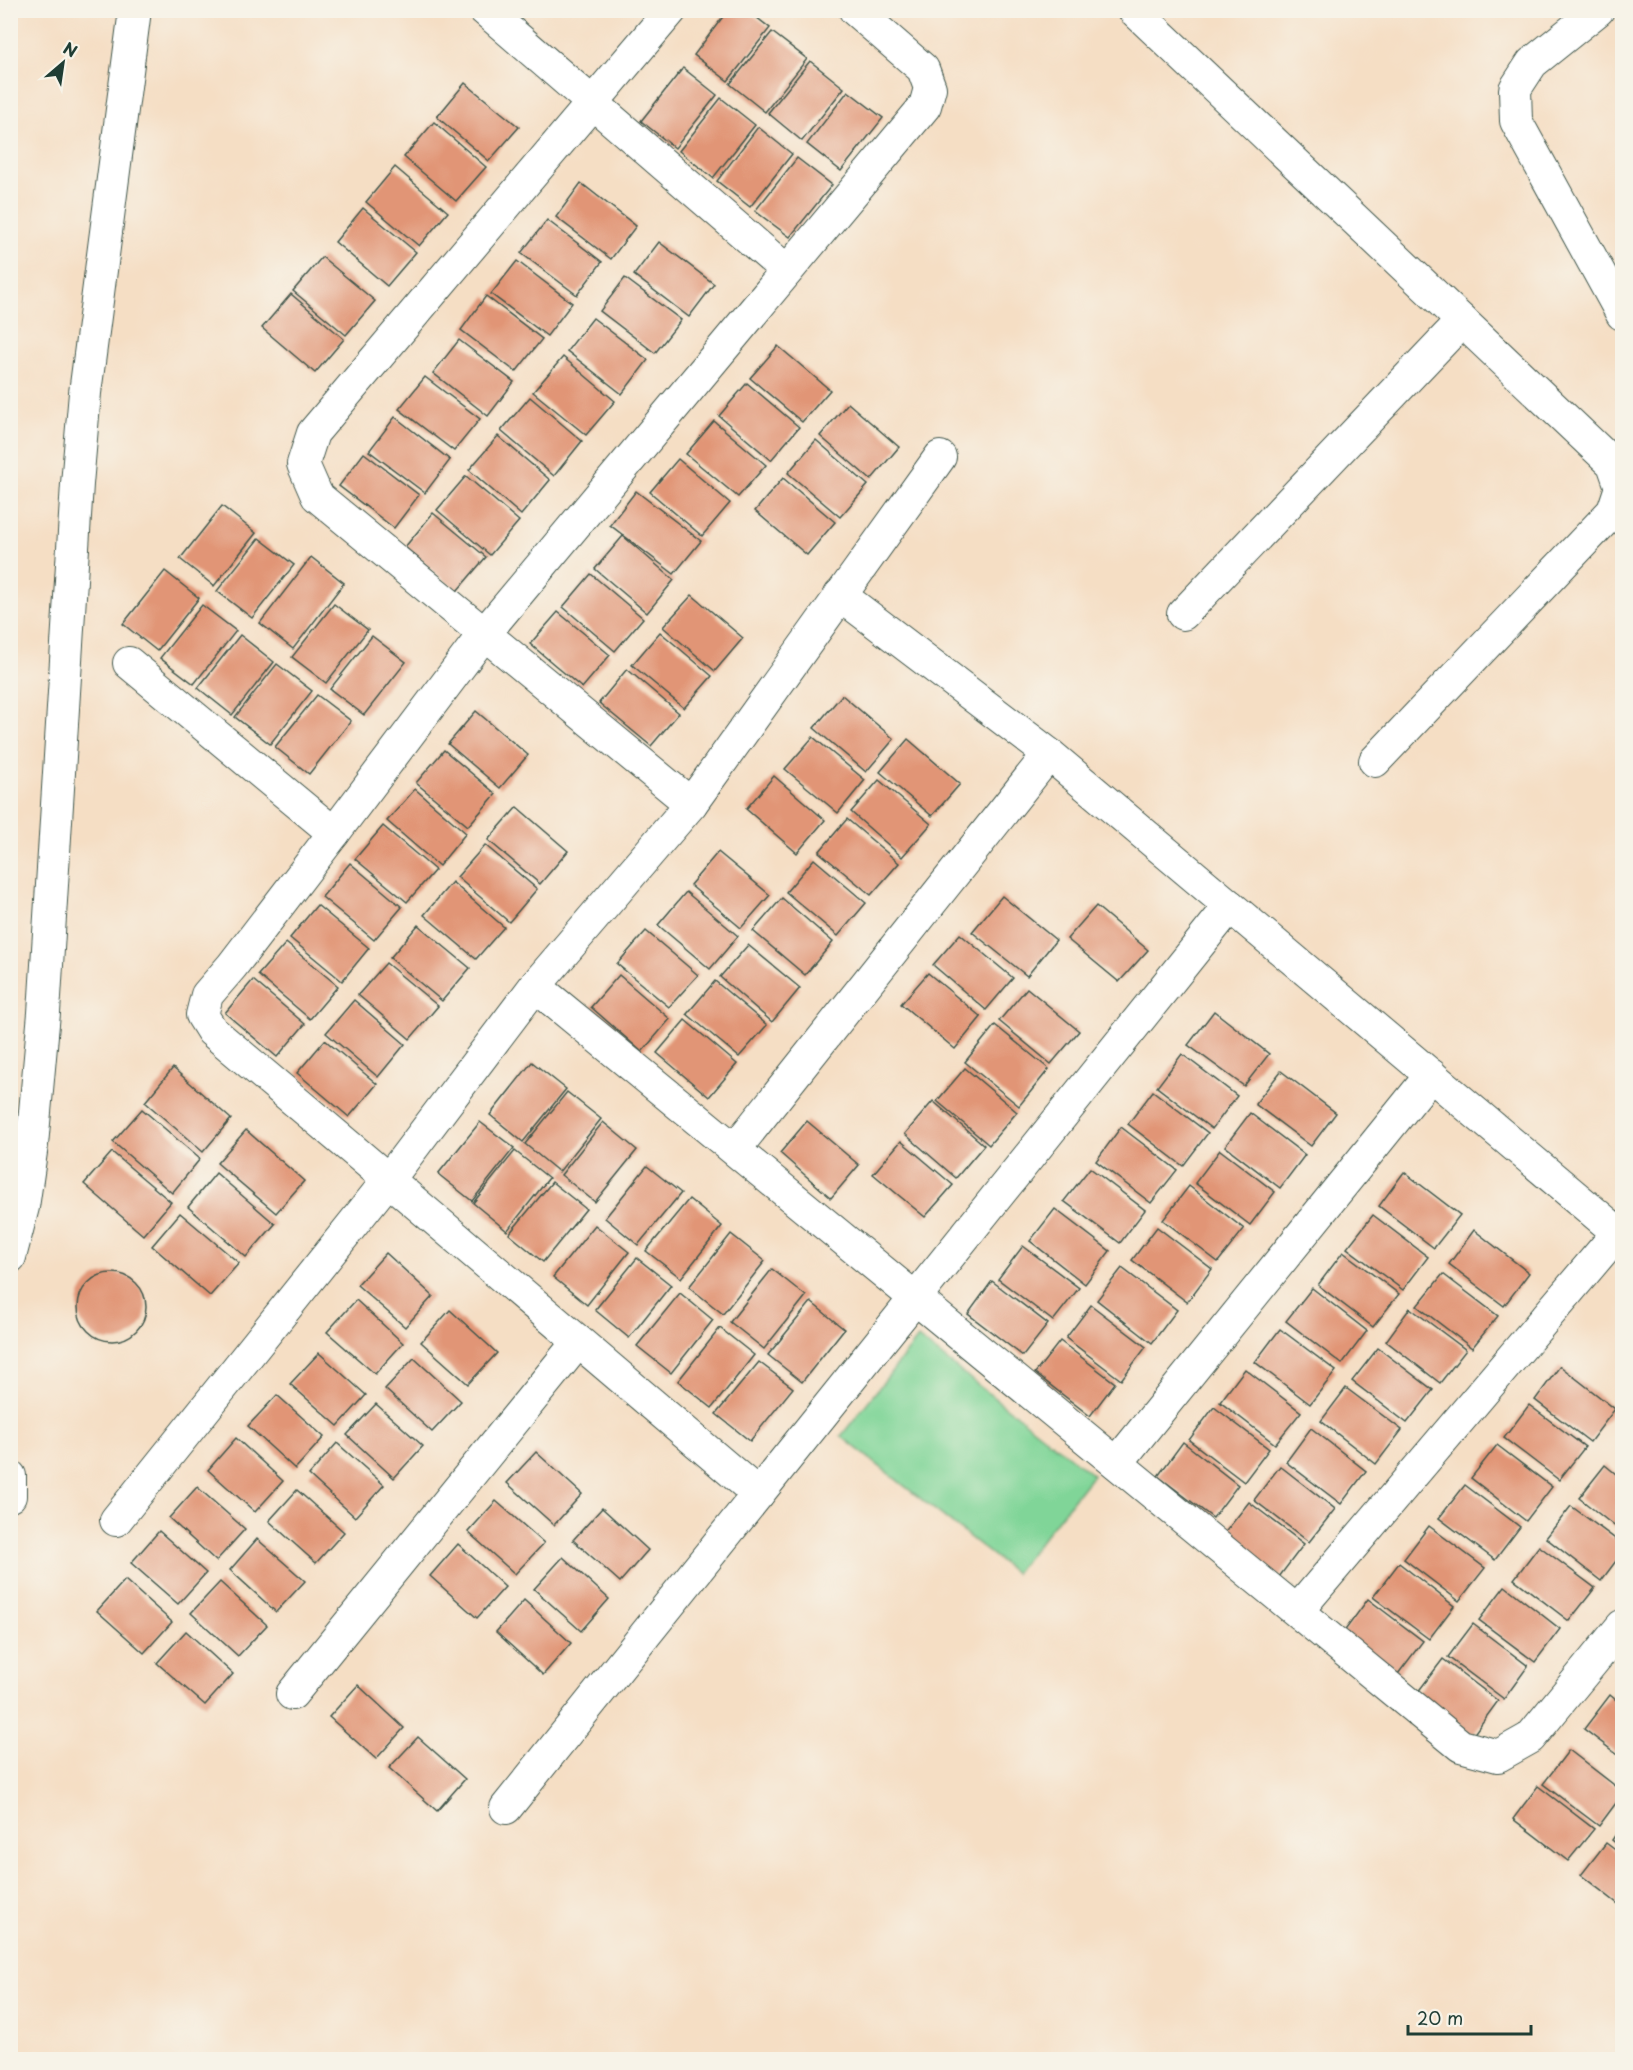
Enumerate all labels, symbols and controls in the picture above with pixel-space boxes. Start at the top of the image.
north arrow [33,33,93,93]
text: N [59,35,82,63]
scale bar [1408,1998,1531,2036]
text: 20 m [1417,2004,1463,2031]

